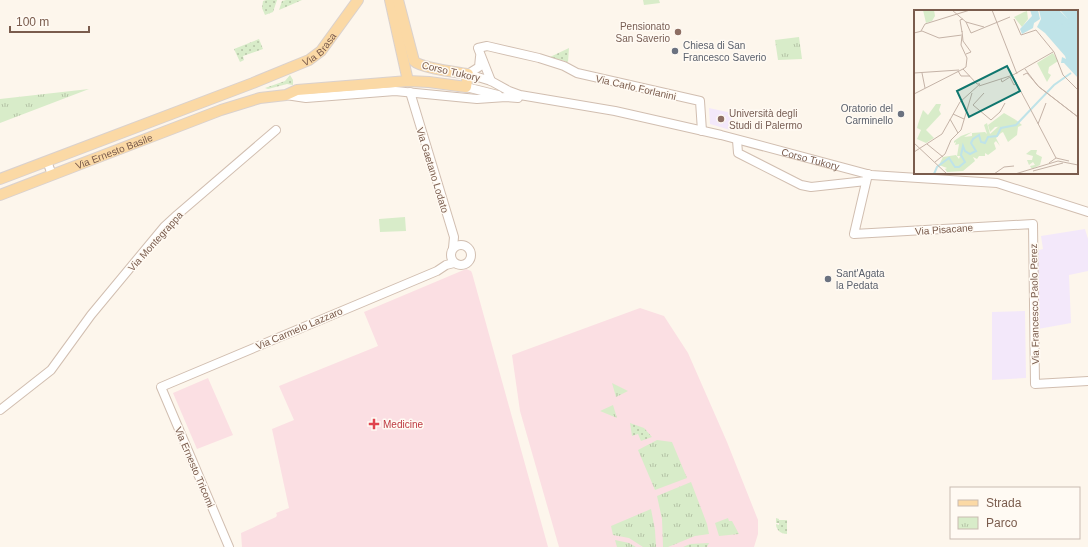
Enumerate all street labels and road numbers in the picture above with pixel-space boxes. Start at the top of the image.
street label: Via Brasa [301,30,339,68]
street label: Corso Tukory [421,59,481,84]
street label: Via Carlo Forlanini [595,73,677,102]
street label: Via Gaetano Lodato [414,126,451,215]
street label: Via Ernesto Basile [74,132,155,171]
street label: Corso Tukory [780,146,841,172]
street label: Via Montegrappa [126,209,185,273]
street label: Via Pisacane [915,222,974,237]
street label: Via Francesco Paolo Perez [1028,243,1041,365]
street label: Via Carmelo Lazzaro [254,305,345,352]
street label: Via Ernesto Tricomi [173,425,217,509]

